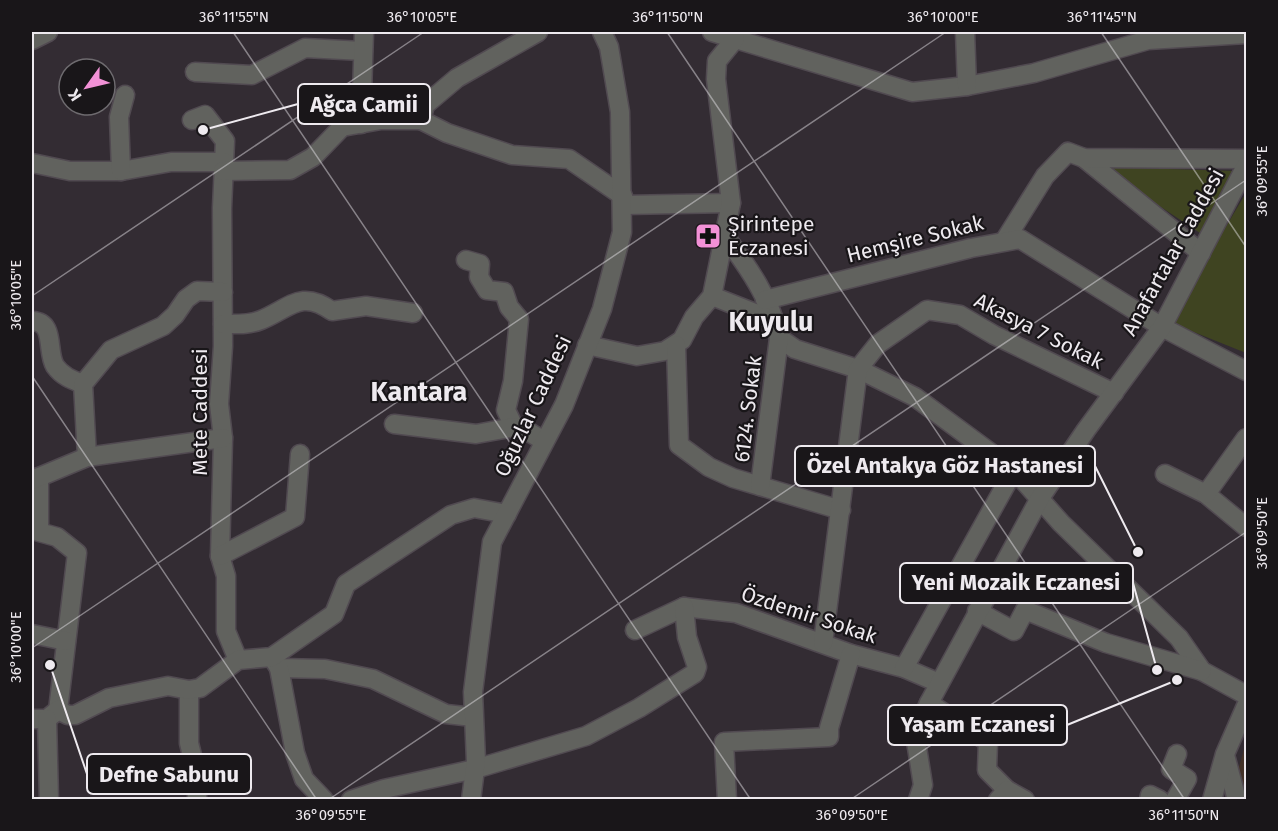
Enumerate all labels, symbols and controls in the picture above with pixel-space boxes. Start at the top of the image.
text: 36°11'55"N [199,8,269,26]
text: 36°10'05"E [387,8,457,26]
text: 36°11'50"N [632,8,704,26]
text: 36°10'00"E [907,8,979,26]
text: 36°11'45"N [1067,8,1137,26]
north arrow [57,57,117,117]
callout: Ağca Camii [298,84,430,124]
text: K [64,85,86,105]
text: Ağca Camii [309,91,418,118]
text: 36°09'55"E [1253,145,1271,217]
street label: Anafartalar Caddesi [1116,164,1230,340]
street label: Hemşire Sokak [844,209,986,269]
place label: Şirintepe Eczanesi [728,211,814,261]
pharmacy icon: Şirintepe Eczanesi [693,221,723,251]
text: 36°10'05"E [7,260,25,330]
street label: Akasya 7 Sokak [970,287,1108,375]
district label: Kuyulu [728,306,814,338]
street label: Oğuzlar Caddesi [489,331,577,481]
street label: Mete Caddesi [187,348,213,476]
street label: 6124. Sokak [729,354,767,464]
district label: Kantara [371,376,468,408]
callout: Özel Antakya Göz Hastanesi [795,446,1095,486]
text: Özel Antakya Göz Hastanesi [807,452,1083,479]
text: 36°09'50"E [1253,497,1271,569]
callout: Yeni Mozaik Eczanesi [900,563,1133,603]
text: Yeni Mozaik Eczanesi [911,569,1120,596]
street label: Özdemir Sokak [738,581,880,649]
text: 36°10'00"E [7,611,25,683]
callout: Yaşam Eczanesi [888,705,1067,745]
text: Yaşam Eczanesi [900,711,1055,738]
callout: Defne Sabunu [87,754,251,794]
text: Defne Sabunu [99,761,239,788]
text: 36°09'55"E [295,806,367,824]
text: 36°09'50"E [816,806,888,824]
text: 36°11'50"N [1148,806,1220,824]

